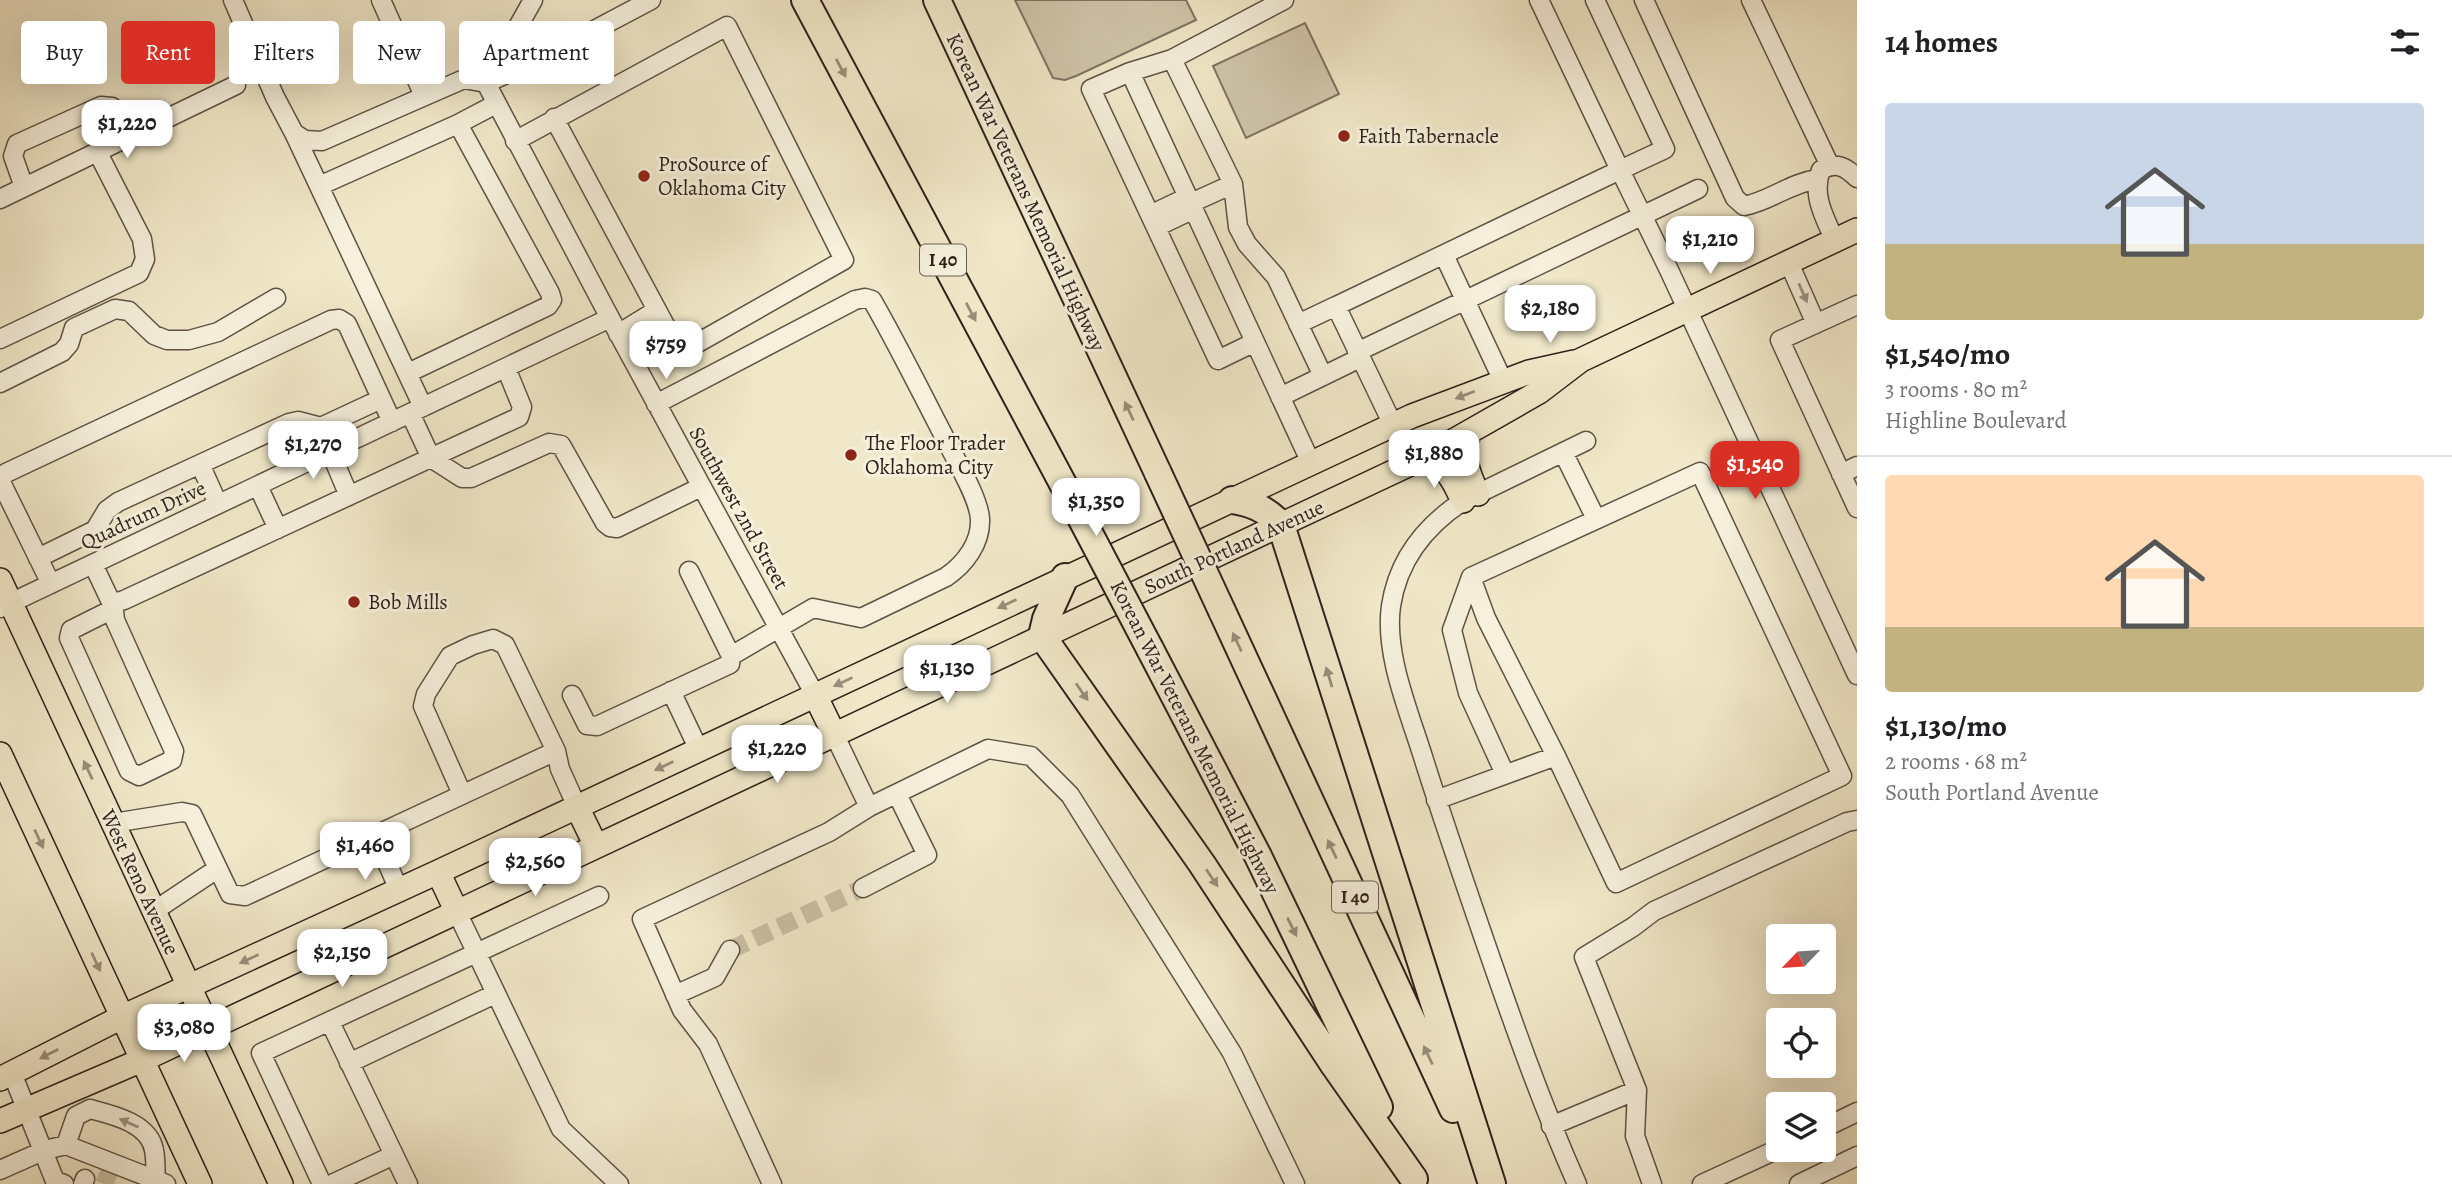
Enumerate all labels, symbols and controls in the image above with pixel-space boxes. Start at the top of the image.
chip: Buy [21,21,107,84]
chip: Rent [121,21,215,84]
chip: Filters [229,21,339,84]
chip: New [353,21,445,84]
chip: Apartment [459,21,614,84]
text: 14 homes [1885,22,1998,62]
icon: filters [2386,23,2424,61]
street label: Korean War Veterans Memorial Highway [940,28,1113,356]
one-way arrow [835,59,847,78]
pin: $1,220 [70,100,184,160]
text: $1,220 [98,107,156,138]
place label: Faith Tabernacle [1358,122,1499,150]
marker: Faith Tabernacle [1336,128,1352,144]
icon: home [2092,149,2218,275]
place label: ProSource of Oklahoma City [658,150,787,202]
marker: ProSource of Oklahoma City [636,168,652,184]
pin: $1,210 [1653,216,1767,276]
text: $1,210 [1682,223,1738,254]
road number: I 40 [920,244,966,276]
one-way arrow [1797,283,1809,303]
pin: $2,180 [1493,286,1607,345]
text: $2,180 [1521,292,1579,323]
one-way arrow [965,303,977,323]
pin: $759 [625,322,707,381]
text: $759 [645,328,687,359]
text: $1,540/mo [1885,334,2010,374]
text: 3 rooms · 80 m² [1885,374,2027,405]
one-way arrow [1455,389,1476,400]
one-way arrow [1123,401,1135,421]
text: Highline Boulevard [1885,405,2067,436]
pin: $1,270 [256,421,370,481]
street label: Southwest 2nd Street [683,422,795,595]
text: $1,270 [284,428,342,459]
place label: The Floor Trader Oklahoma City [865,429,1006,481]
pin: $1,880 [1377,430,1491,490]
text: $1,880 [1405,437,1463,468]
pin: $1,540 [1698,442,1812,501]
marker: The Floor Trader Oklahoma City [843,447,859,463]
text: $1,540 [1726,448,1784,479]
street label: Quadrum Drive [76,474,210,556]
pin: $1,350 [1039,478,1153,538]
text: $1,350 [1068,485,1124,516]
street label: South Portland Avenue [1140,493,1328,601]
icon: home [2092,521,2218,647]
street label: Korean War Veterans Memorial Highway [1103,576,1287,899]
place label: Bob Mills [368,588,448,616]
marker: Bob Mills [346,594,362,610]
one-way arrow [997,599,1017,610]
one-way arrow [1231,632,1243,652]
pin: $1,130 [890,646,1004,705]
text: $1,130 [920,652,974,683]
one-way arrow [1324,666,1334,687]
one-way arrow [833,676,853,688]
one-way arrow [1075,683,1089,701]
text: $1,130/mo [1885,706,2007,746]
pin: $1,220 [720,726,834,785]
text: $1,220 [748,732,806,763]
text: 2 rooms · 68 m² [1885,746,2027,777]
one-way arrow [82,759,93,780]
one-way arrow [654,760,674,772]
text: South Portland Avenue [1885,777,2099,808]
street label: West Reno Avenue [94,804,186,959]
pin: $1,460 [308,822,422,882]
one-way arrow [34,828,45,849]
text: $1,460 [336,829,394,860]
pin: $2,560 [478,838,592,898]
one-way arrow [1326,839,1338,859]
text: $2,560 [505,845,565,876]
one-way arrow [1205,869,1219,887]
road number: I 40 [1332,882,1378,912]
one-way arrow [1287,917,1298,937]
north arrow [1766,924,1836,994]
map controls [1766,924,1836,1162]
pin: $2,150 [285,930,399,989]
text: $2,150 [313,936,371,967]
one-way arrow [90,952,102,972]
one-way arrow [239,953,259,965]
pin: $3,080 [127,1004,241,1064]
button: locate [1766,1008,1836,1078]
text: $3,080 [154,1011,214,1042]
one-way arrow [1422,1045,1433,1065]
one-way arrow [39,1048,59,1059]
button: layers [1766,1092,1836,1162]
one-way arrow [119,1117,139,1129]

